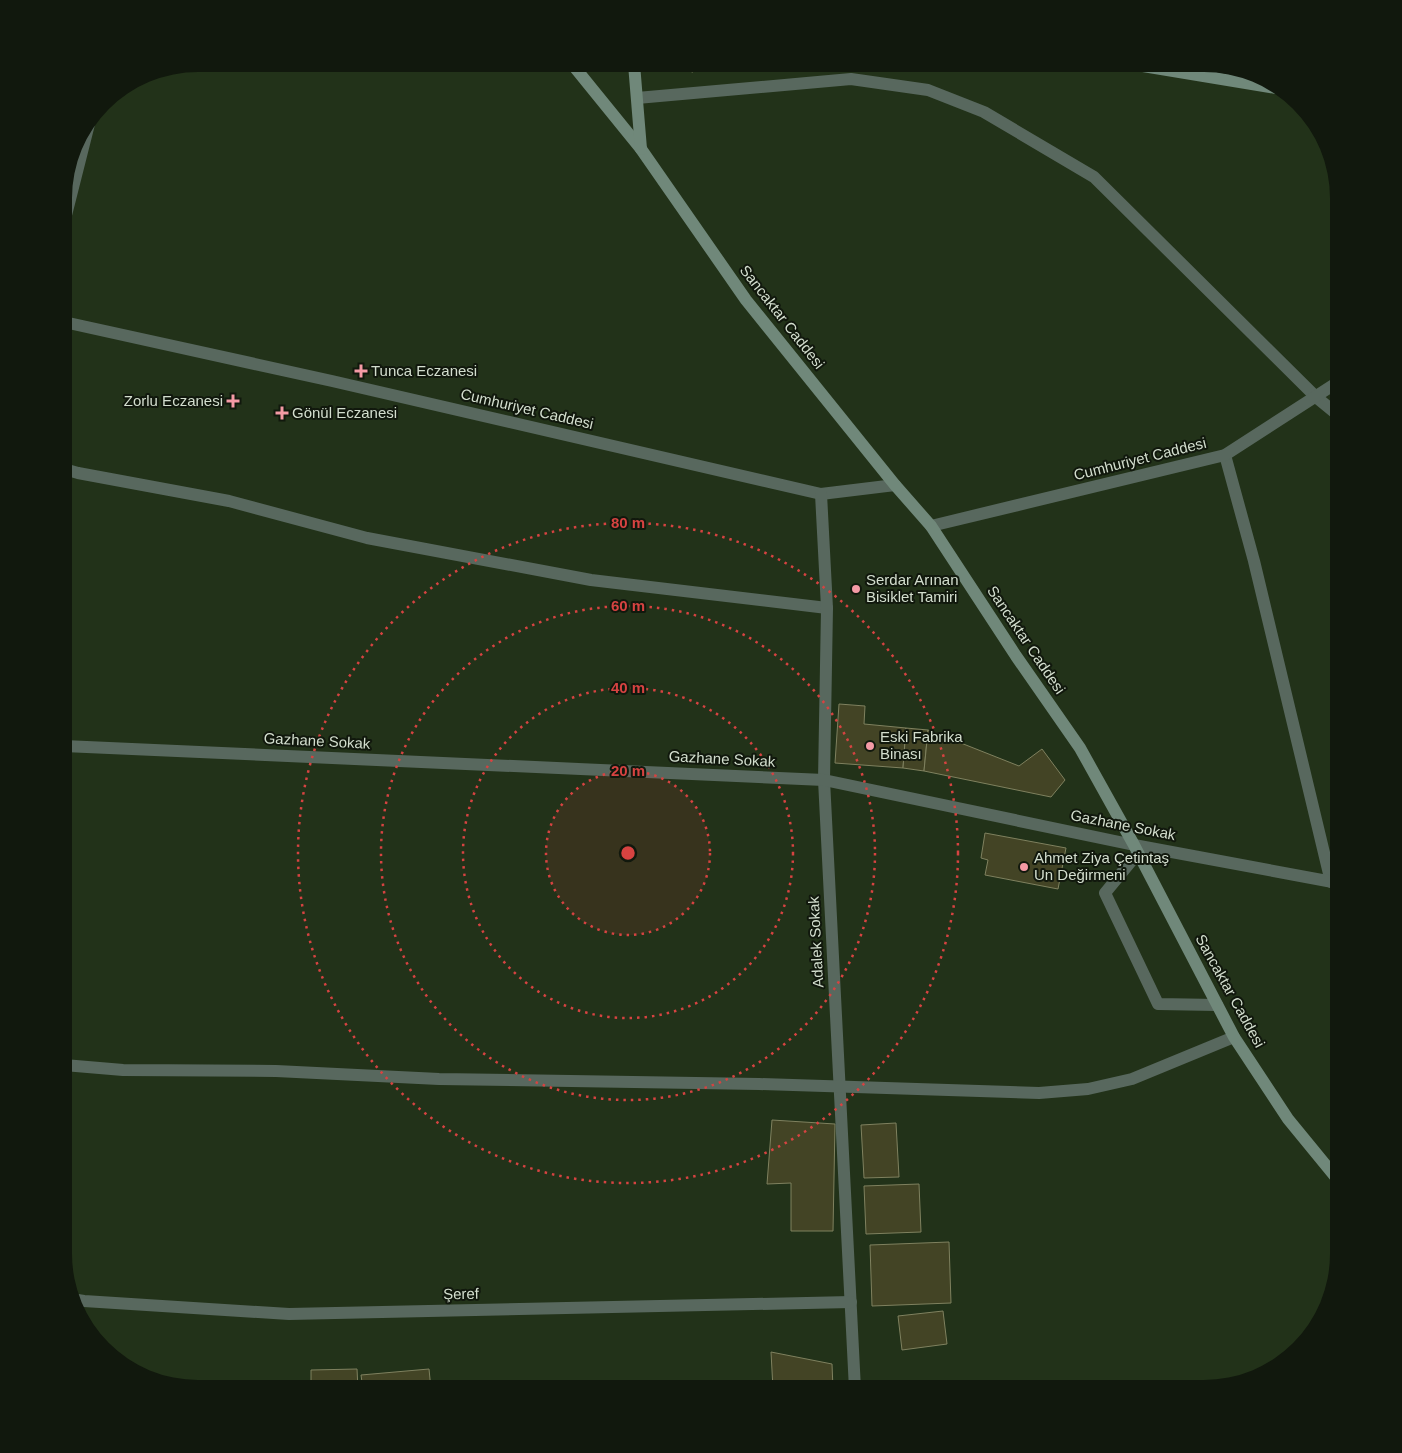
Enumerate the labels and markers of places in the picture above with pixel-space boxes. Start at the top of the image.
place label: Tunca Eczanesi [371,362,477,379]
marker: Tunca Eczanesi [355,365,367,377]
place label: Zorlu Eczanesi [124,392,223,409]
marker: Zorlu Eczanesi [227,395,239,407]
place label: Gönül Eczanesi [292,404,397,421]
marker: Gönül Eczanesi [276,407,288,419]
place label: Serdar Arınan Bisiklet Tamiri [866,571,959,605]
marker: Serdar Arınan Bisiklet Tamiri [850,583,862,595]
place label: Eski Fabrika Binası [880,728,963,762]
marker: Eski Fabrika Binası [864,740,876,752]
centre of rings [619,844,637,862]
place label: Ahmet Ziya Çetintaş Un Değirmeni [1034,849,1169,883]
marker: Ahmet Ziya Çetintaş Un Değirmeni [1018,861,1030,873]

